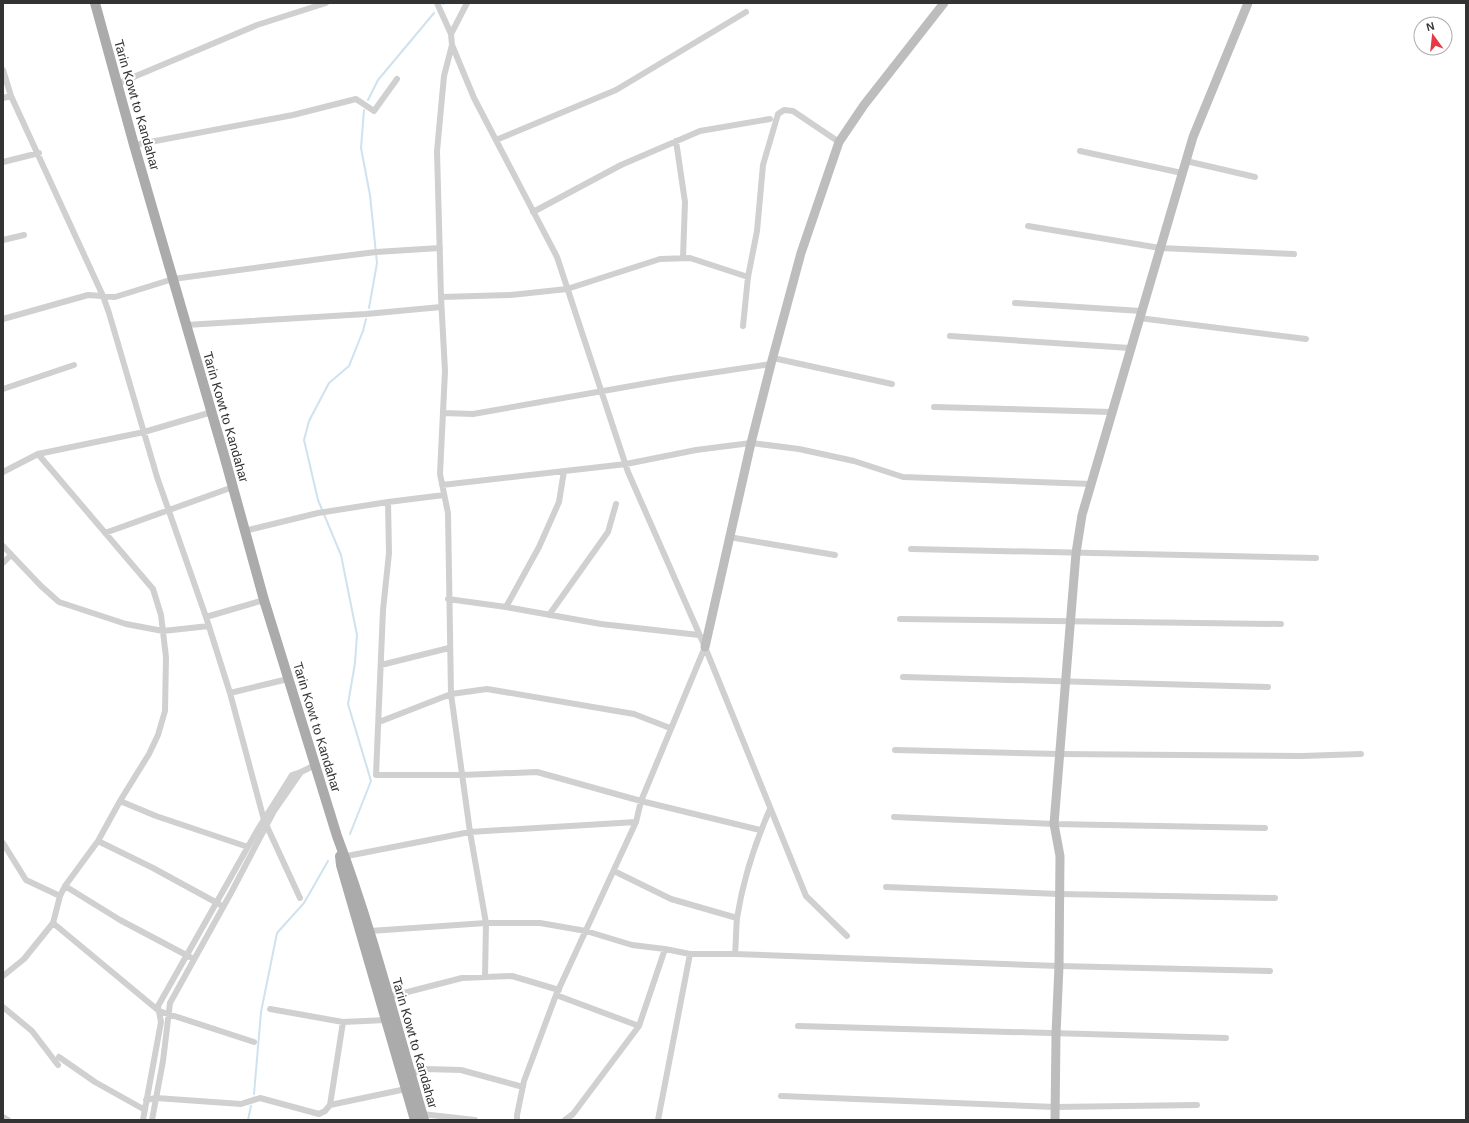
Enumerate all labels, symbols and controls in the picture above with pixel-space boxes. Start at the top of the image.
north arrow [1413,16,1453,56]
text: N [1425,20,1436,33]
street label: Tarin Kowt to Kandahar [111,38,163,173]
street label: Tarin Kowt to Kandahar [200,350,252,485]
street label: Tarin Kowt to Kandahar [290,660,344,794]
street label: Tarin Kowt to Kandahar [389,976,441,1111]

